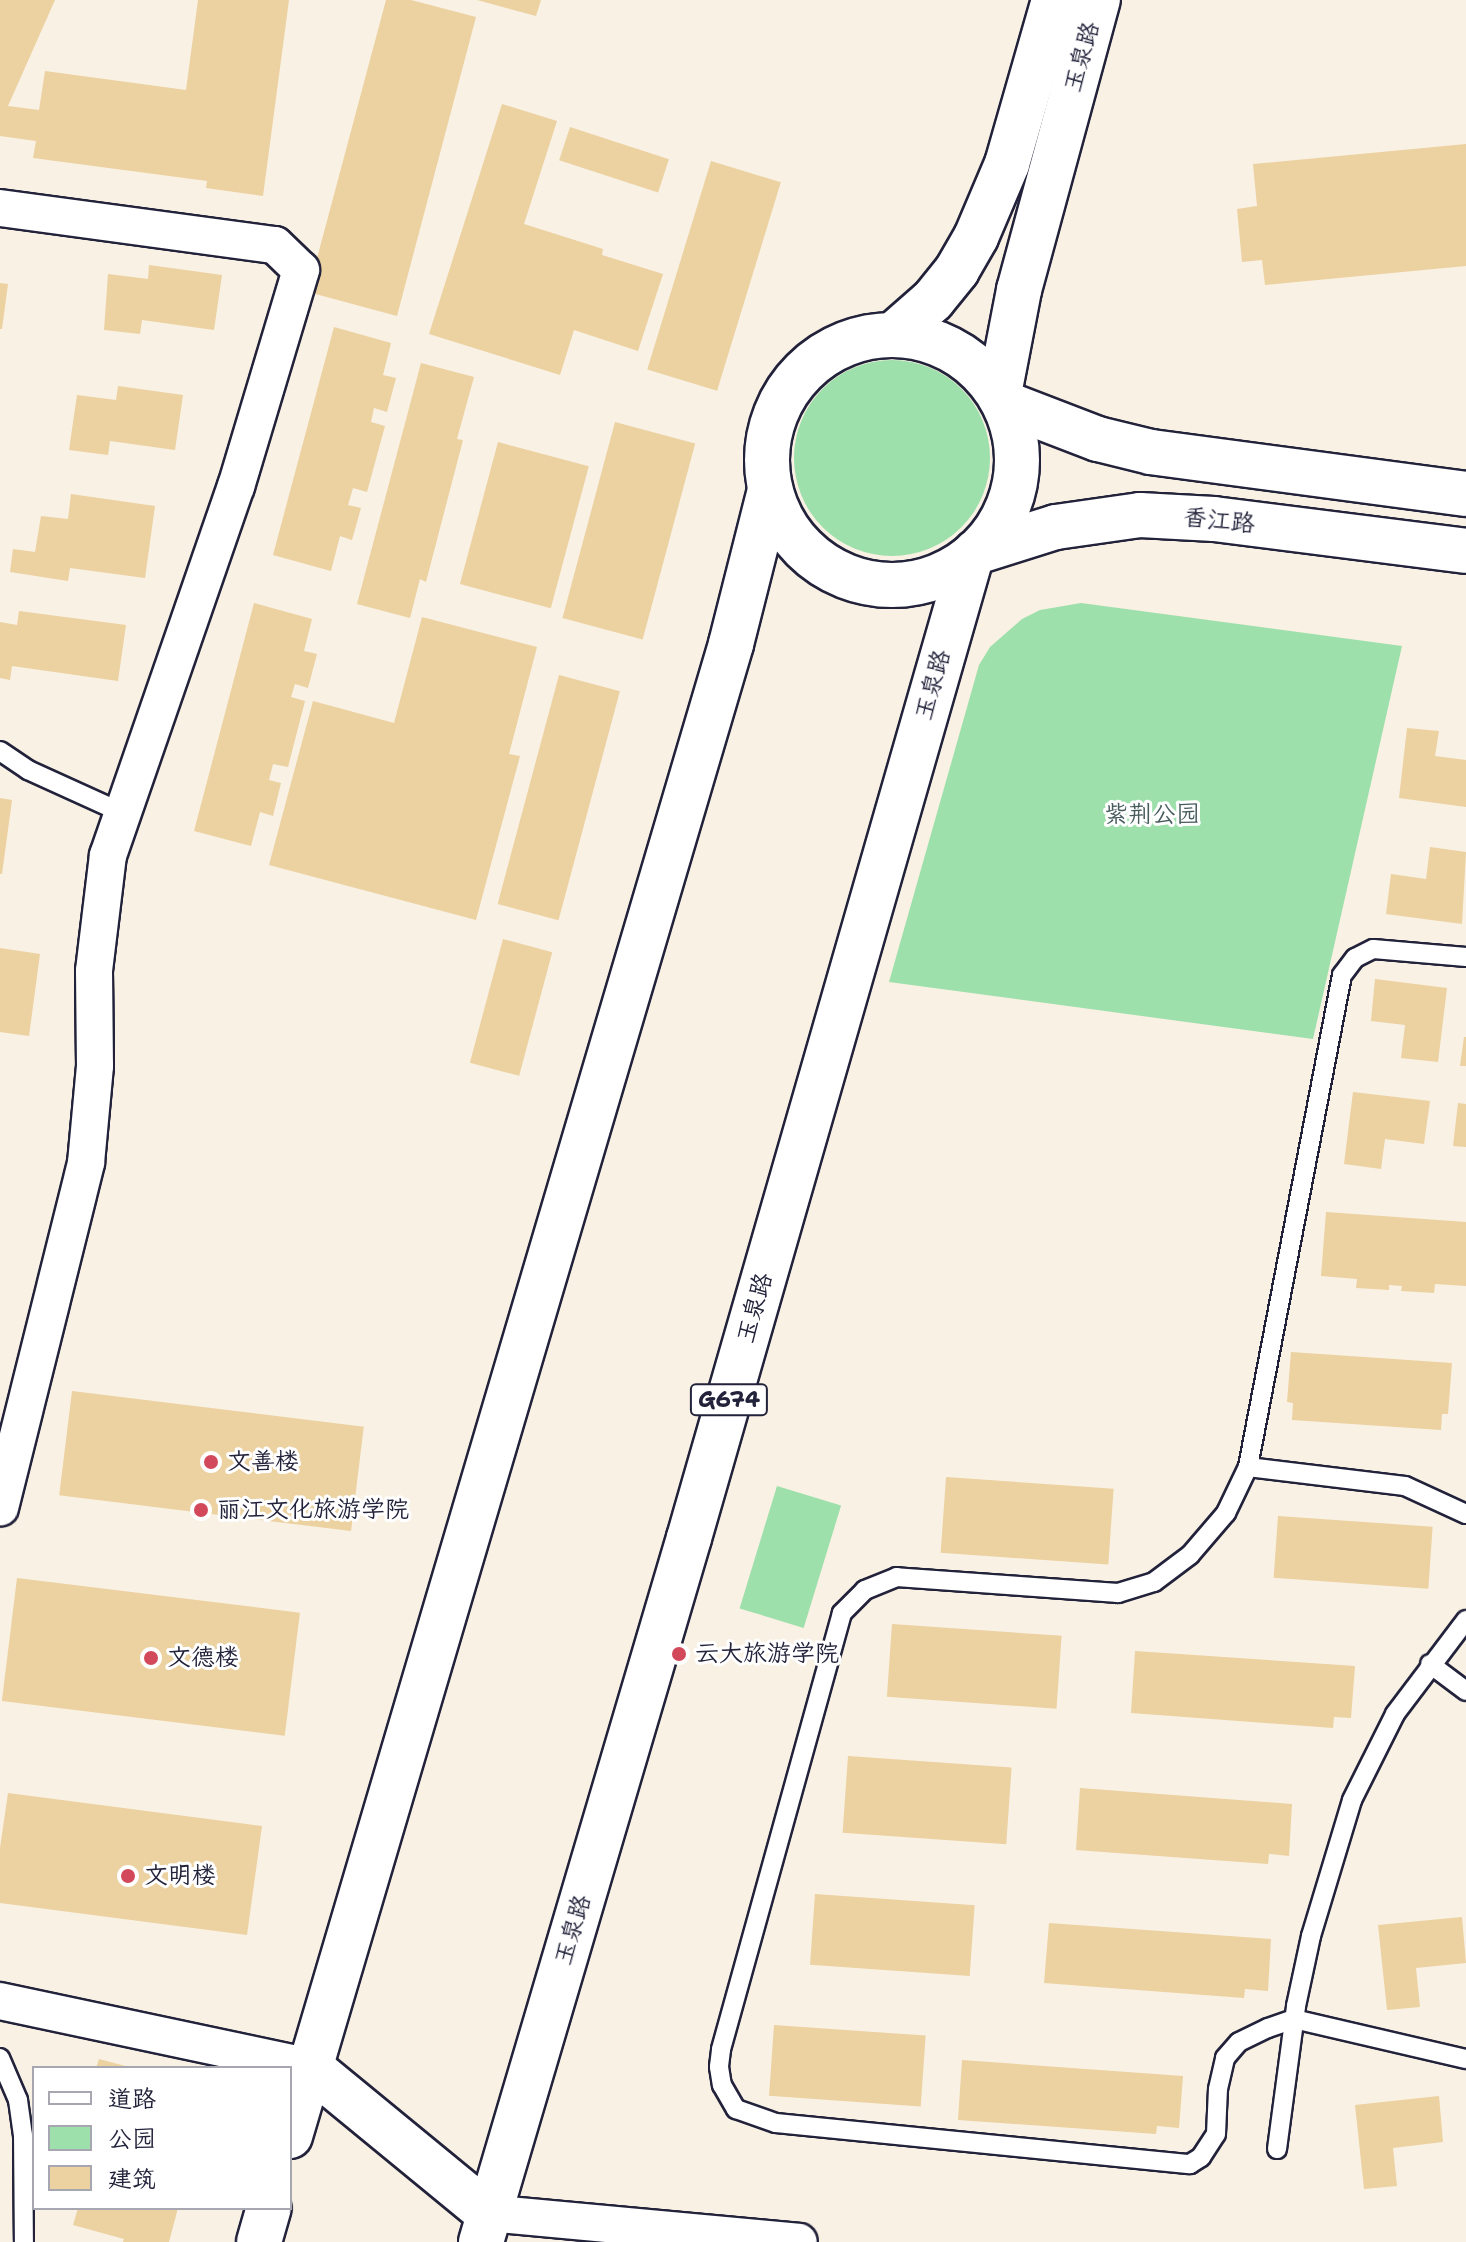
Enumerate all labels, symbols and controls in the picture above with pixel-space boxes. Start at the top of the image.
street label: 玉泉路 [1058,18,1106,96]
street label: 香江路 [1182,503,1256,539]
street label: 玉泉路 [909,646,957,724]
park label: 紫荆公园 [1104,801,1200,829]
street label: 玉泉路 [731,1269,779,1347]
road number: G674 [689,1382,769,1418]
place label: 文善楼 [227,1448,299,1476]
marker: 文善楼 [202,1453,220,1471]
place label: 丽江文化旅游学院 [217,1496,409,1524]
marker: 丽江文化旅游学院 [192,1501,210,1519]
place label: 云大旅游学院 [695,1640,839,1668]
place label: 文德楼 [167,1644,239,1672]
marker: 云大旅游学院 [670,1645,688,1663]
marker: 文德楼 [142,1649,160,1667]
place label: 文明楼 [144,1862,216,1890]
marker: 文明楼 [119,1867,137,1885]
street label: 玉泉路 [549,1891,597,1969]
legend [32,2066,292,2210]
text: 道路 [108,2083,156,2115]
text: 公园 [108,2123,156,2155]
text: 建筑 [108,2163,156,2195]

